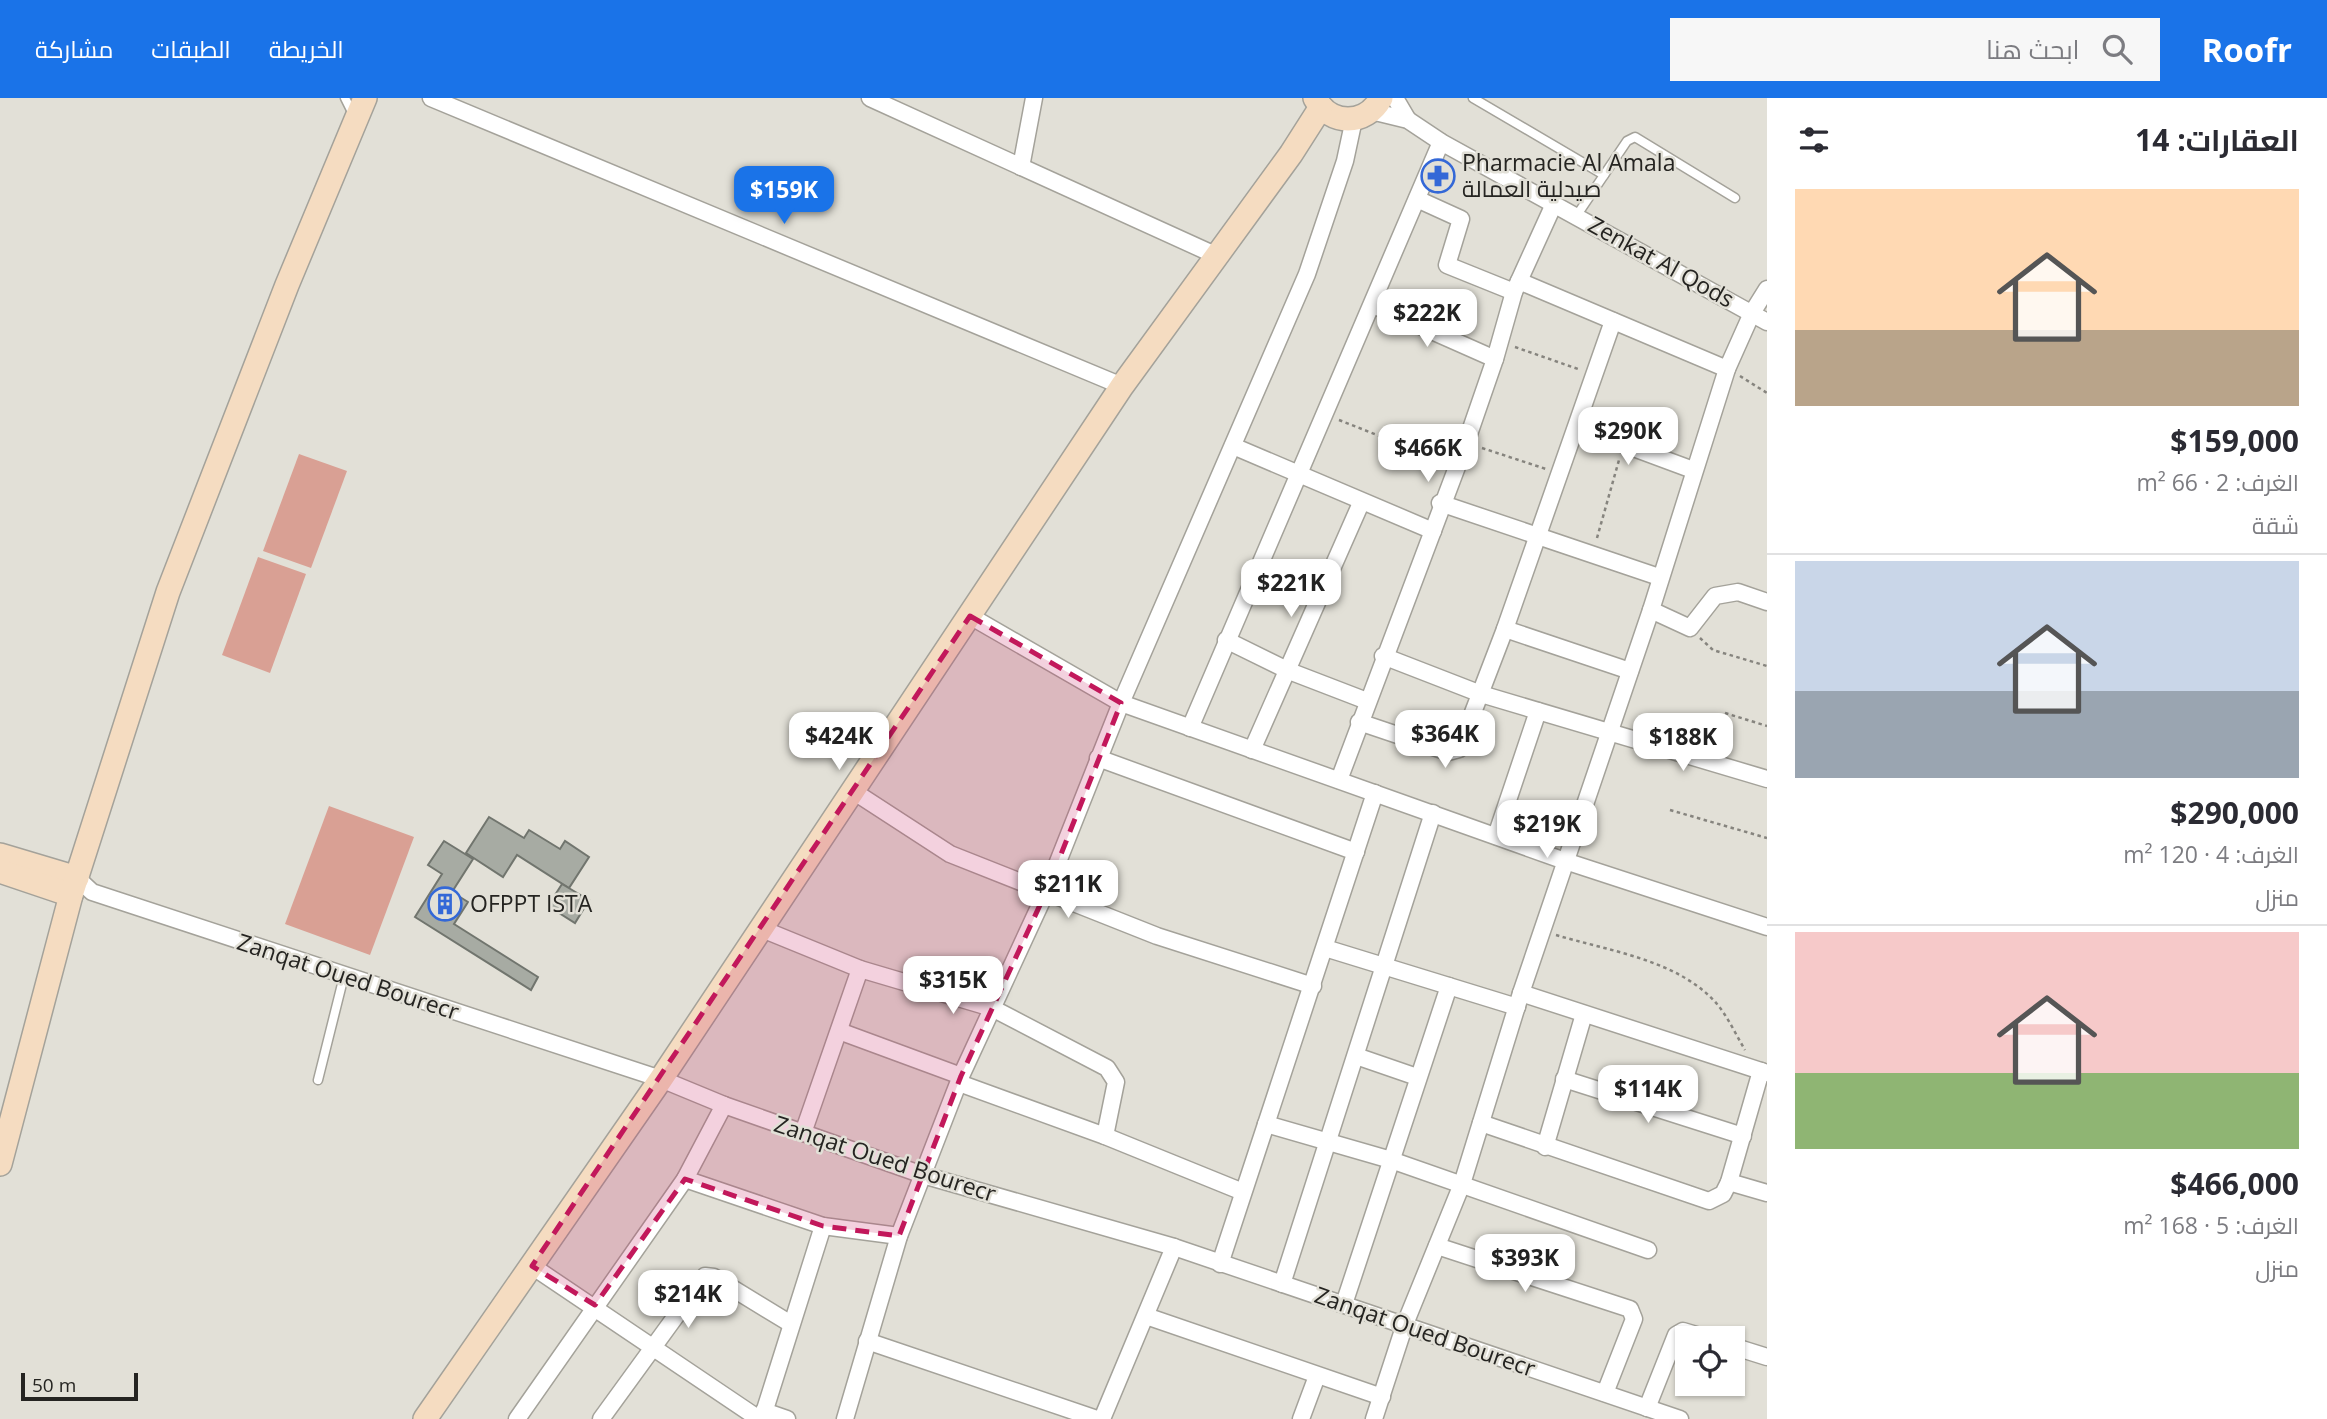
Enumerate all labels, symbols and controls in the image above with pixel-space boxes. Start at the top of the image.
search box [1670,18,2160,81]
text: Roofr [2202,27,2292,72]
icon: search [2098,30,2136,68]
text: ابحث هنا [1986,31,2080,67]
text: مشاركة [35,32,113,65]
text: الطبقات [151,32,231,65]
text: الخريطة [269,32,344,65]
text: العقارات: 14 [2135,119,2299,160]
icon: filters [1795,121,1833,159]
place label: Pharmacie Al Amala صيدلية العمالة [1462,146,1675,204]
pharmacy icon: Pharmacie Al Amala صيدلية العمالة [1419,157,1457,195]
pin: $159K [735,166,833,226]
text: $159K [750,173,818,205]
street label: Zenkat Al Qods [1583,208,1740,314]
icon: home [1984,234,2110,360]
pin: $222K [1378,289,1476,349]
text: $222K [1393,296,1461,328]
pin: $290K [1579,408,1677,467]
text: $290K [1594,414,1662,446]
text: $159,000 [2170,420,2299,461]
pin: $466K [1379,424,1477,484]
text: $466K [1394,431,1462,463]
text: الغرف: 2 · 66 m² [2136,466,2299,498]
text: شقة [2252,509,2299,541]
pin: $221K [1242,560,1340,619]
text: $221K [1257,566,1325,598]
icon: home [1984,606,2110,732]
pin: $364K [1396,710,1494,770]
pin: $424K [790,712,888,772]
pin: $188K [1634,714,1732,773]
text: $364K [1411,717,1479,749]
text: $424K [805,719,873,751]
text: $188K [1649,720,1717,752]
text: $290,000 [2170,792,2299,833]
pin: $219K [1498,800,1596,860]
text: $219K [1513,807,1581,839]
text: الغرف: 4 · 120 m² [2123,838,2299,870]
pin: $211K [1019,860,1117,920]
text: $211K [1034,867,1102,899]
text: منزل [2255,881,2299,913]
building icon: OFPPT ISTA [426,885,464,923]
place label: OFPPT ISTA [470,887,593,919]
street label: Zanqat Oued Bourecr [233,925,464,1027]
pin: $315K [904,956,1002,1016]
text: $315K [919,963,987,995]
icon: home [1984,977,2110,1103]
pin: $114K [1599,1066,1697,1125]
text: $114K [1614,1072,1682,1104]
street label: Zanqat Oued Bourecr [770,1107,1001,1209]
text: $466,000 [2170,1163,2299,1204]
text: الغرف: 5 · 168 m² [2123,1209,2299,1241]
pin: $393K [1476,1234,1574,1294]
text: $393K [1491,1241,1559,1273]
text: منزل [2255,1252,2299,1284]
pin: $214K [639,1270,737,1330]
text: $214K [654,1277,722,1309]
street label: Zanqat Oued Bourecr [1311,1278,1541,1384]
map controls [1675,1326,1745,1396]
button: locate [1675,1326,1745,1396]
scale bar [21,1370,138,1402]
text: 50 m [32,1372,76,1398]

